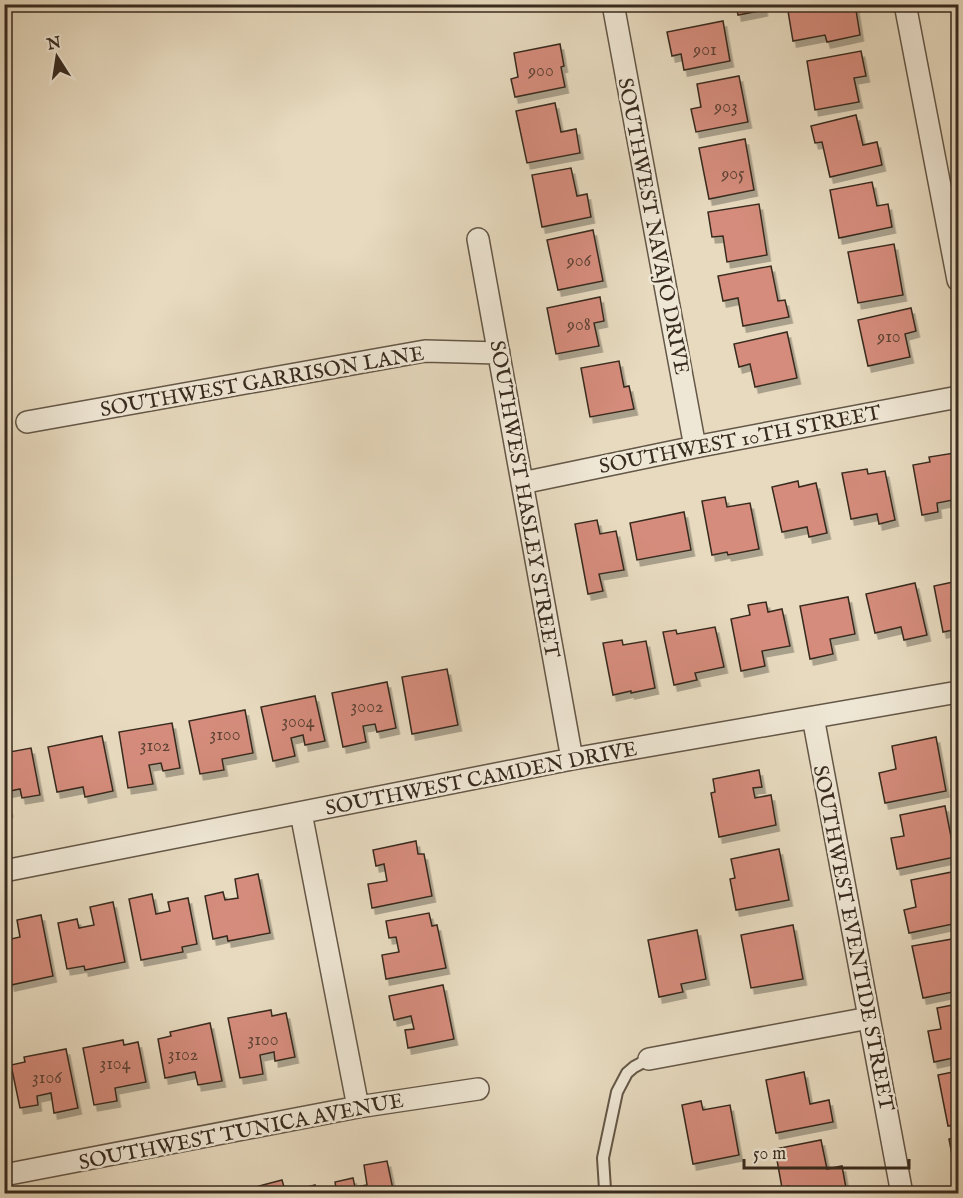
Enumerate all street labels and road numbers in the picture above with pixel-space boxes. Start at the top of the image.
street label: SOUTHWEST NAVAJO DRIVE [610,75,695,377]
street label: SOUTHWEST HASLEY STREET [482,338,565,661]
street label: SOUTHWEST GARRISON LANE [98,341,426,424]
street label: SOUTHWEST 10TH STREET [597,400,884,481]
street label: SOUTHWEST CAMDEN DRIVE [323,736,639,823]
street label: SOUTHWEST EVENTIDE STREET [806,763,899,1114]
street label: SOUTHWEST TUNICA AVENUE [77,1088,406,1177]

